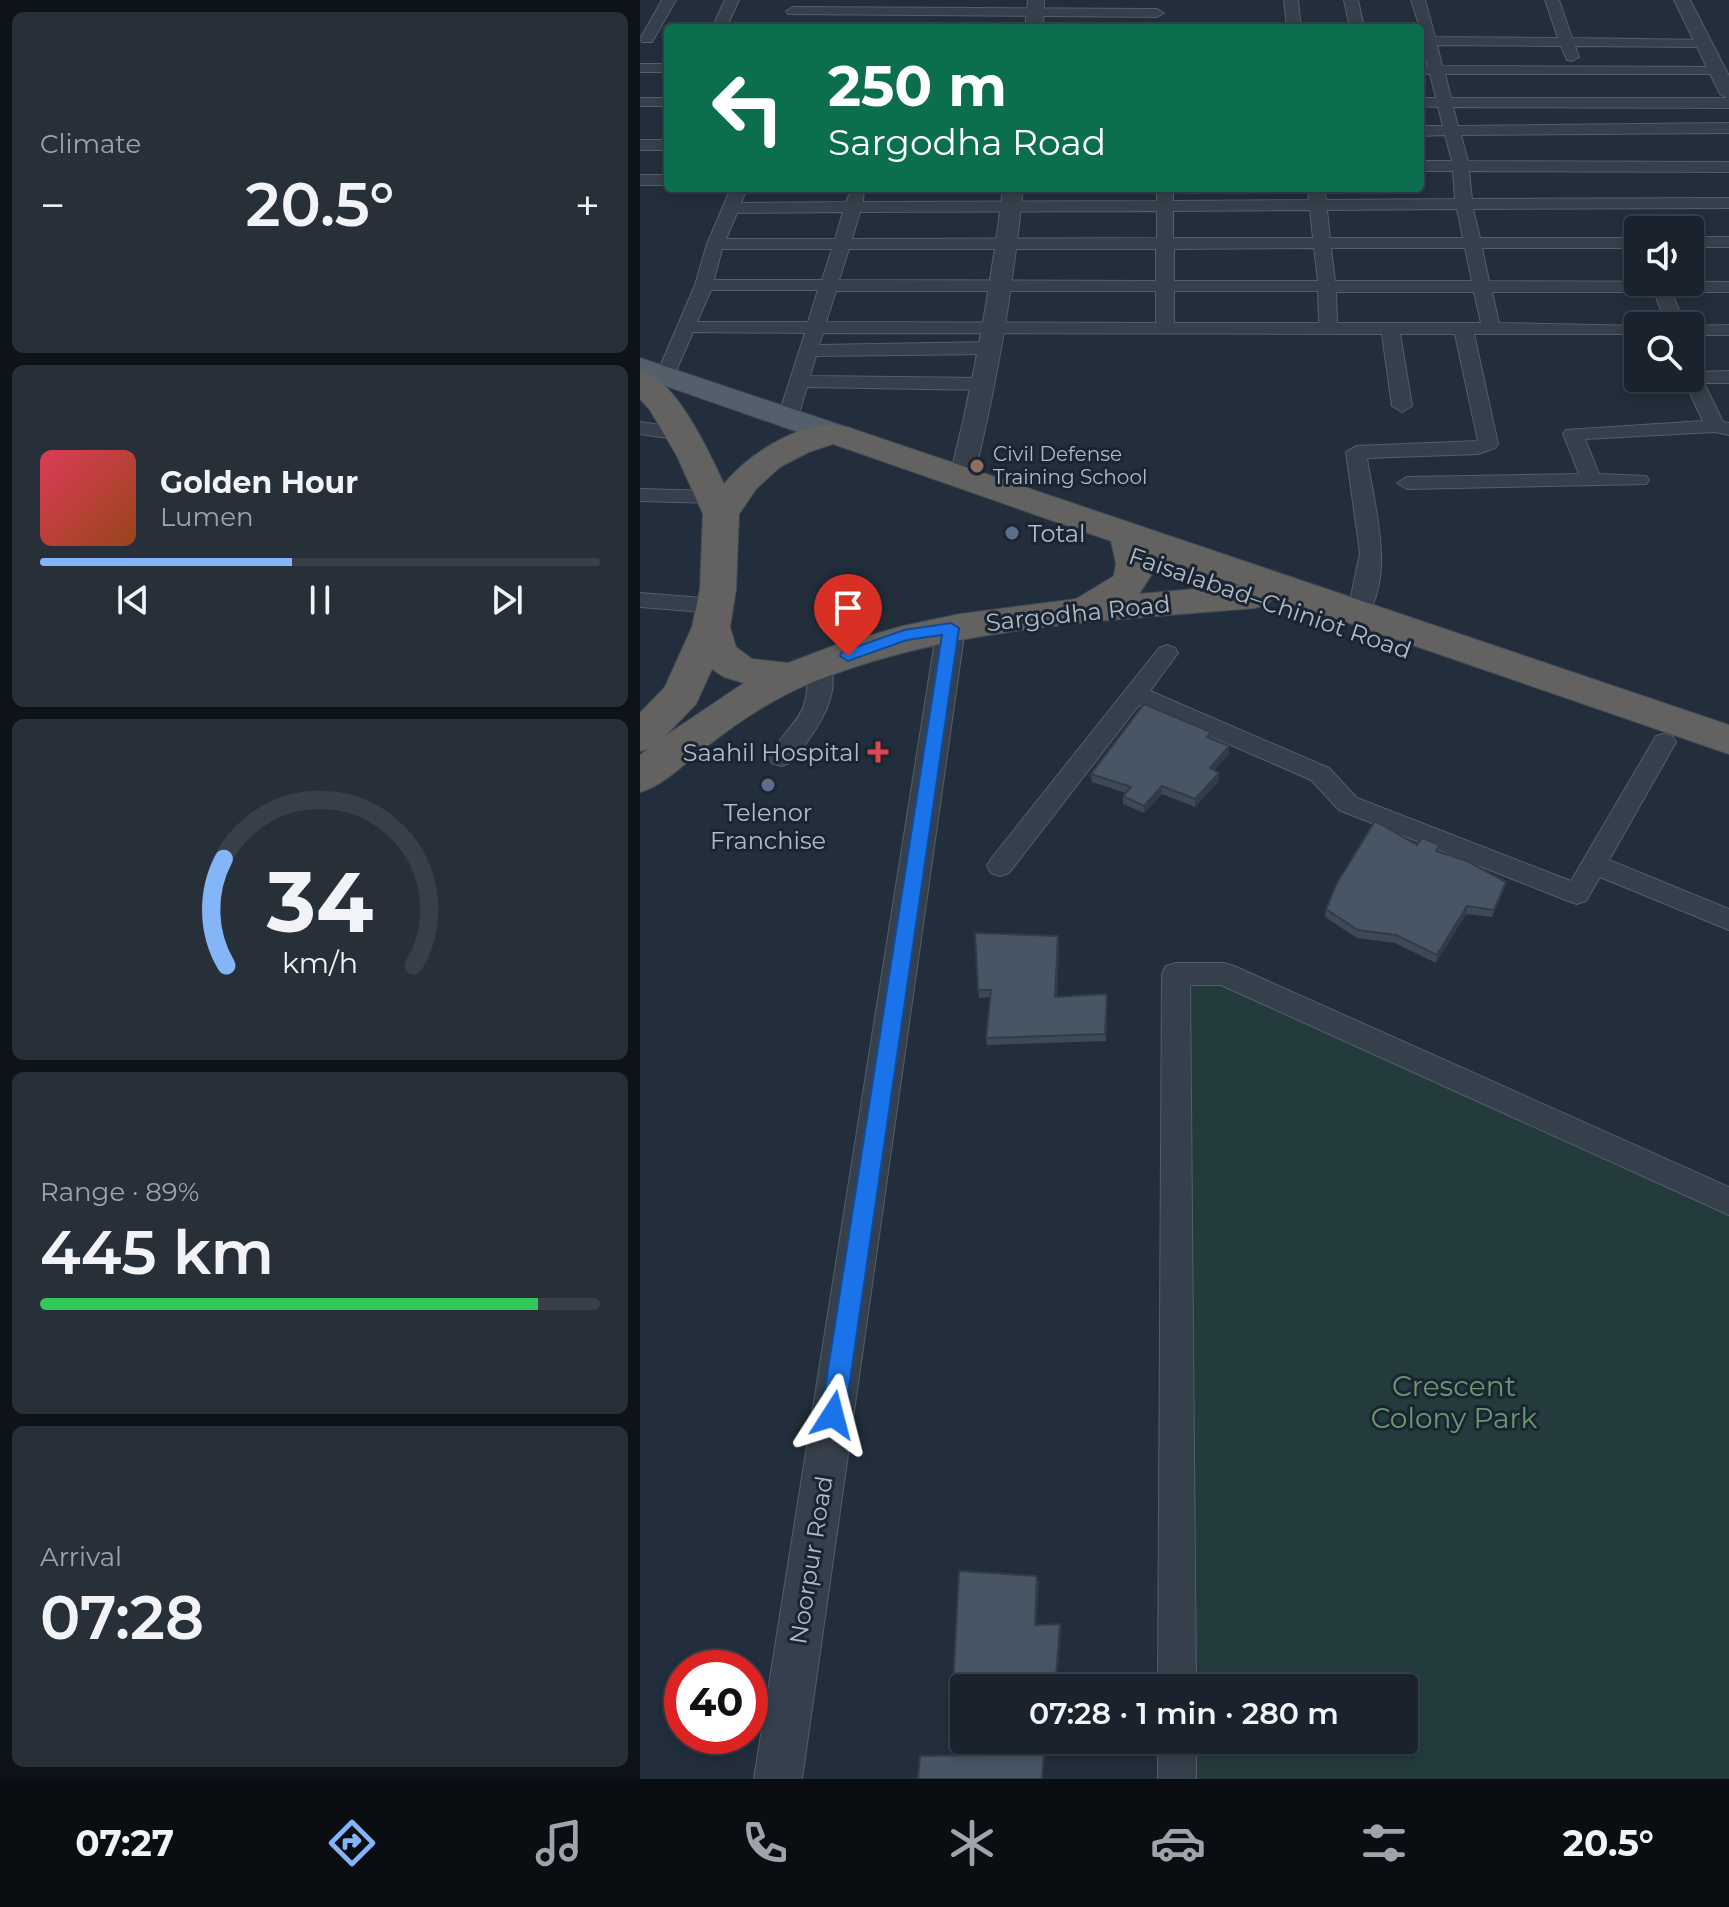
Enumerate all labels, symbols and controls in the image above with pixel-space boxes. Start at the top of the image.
text: 250 m [828,52,1007,120]
icon: left [696,56,800,160]
text: Sargodha Road [828,120,1106,164]
text: Climate [40,128,141,160]
text: 20.5° [246,168,394,241]
text: − [40,178,65,232]
text: + [575,178,600,232]
map controls [1624,216,1704,392]
button: sound [1624,216,1704,296]
button: search [1624,312,1704,392]
place label: Civil Defense Training School [993,442,1147,489]
marker: Civil Defense Training School [968,457,986,475]
text: Golden Hour [160,464,358,501]
text: Lumen [160,501,253,533]
place label: Total [1028,519,1085,548]
marker: Total [1003,524,1021,542]
street label: Faisalabad–Chiniot Road [1125,541,1415,665]
pin [814,574,882,656]
icon: previous [111,578,155,622]
icon: pause [298,578,342,622]
icon: next [485,578,529,622]
icon: arrive [826,586,870,630]
street label: Sargodha Road [984,589,1172,637]
place label: Saahil Hospital [683,738,860,767]
marker: Saahil Hospital [867,741,889,763]
marker: Telenor Franchise [759,776,777,794]
place label: Telenor Franchise [710,798,826,855]
text: 34 [266,850,373,952]
text: km/h [282,945,358,980]
text: Range · 89% [40,1176,199,1208]
text: 445 km [40,1216,274,1289]
park label: Crescent Colony Park [1371,1369,1538,1435]
position arrow [791,1373,875,1457]
street label: Noorpur Road [783,1474,839,1646]
text: Arrival [40,1541,122,1573]
text: 07:28 [40,1581,204,1654]
speed limit sign: 40 [664,1650,768,1754]
text: 07:28 · 1 min · 280 m [1029,1695,1339,1732]
icon: directions [324,1815,380,1871]
icon: music [531,1815,587,1871]
icon: phone [737,1815,793,1871]
icon: climate [944,1815,1000,1871]
icon: car [1150,1815,1206,1871]
icon: filters [1356,1815,1412,1871]
text: 07:27 [75,1821,174,1865]
text: 20.5° [1563,1821,1654,1865]

